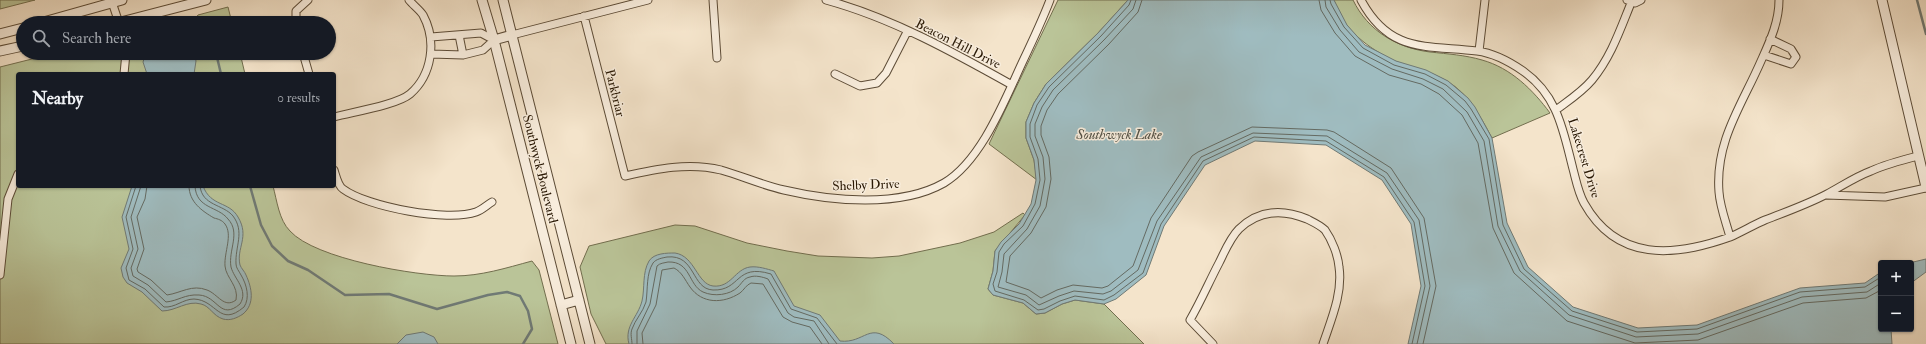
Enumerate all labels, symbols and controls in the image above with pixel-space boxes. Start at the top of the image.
search box [16,16,336,60]
street label: Beacon Hill Drive [913,16,1004,73]
icon: search [30,27,52,49]
text: Search here [62,29,131,48]
street label: Parkbriar [601,68,629,119]
text: Nearby [32,88,83,109]
text: 0 results [277,90,320,106]
street label: Southwyck Boulevard [518,113,561,226]
street label: Lakecrest Drive [1564,116,1604,201]
water label: Southwyck Lake [1075,126,1162,143]
street label: Shelby Drive [832,176,900,195]
map controls [1878,260,1914,332]
button: + [1878,260,1914,296]
button: − [1878,296,1914,332]

